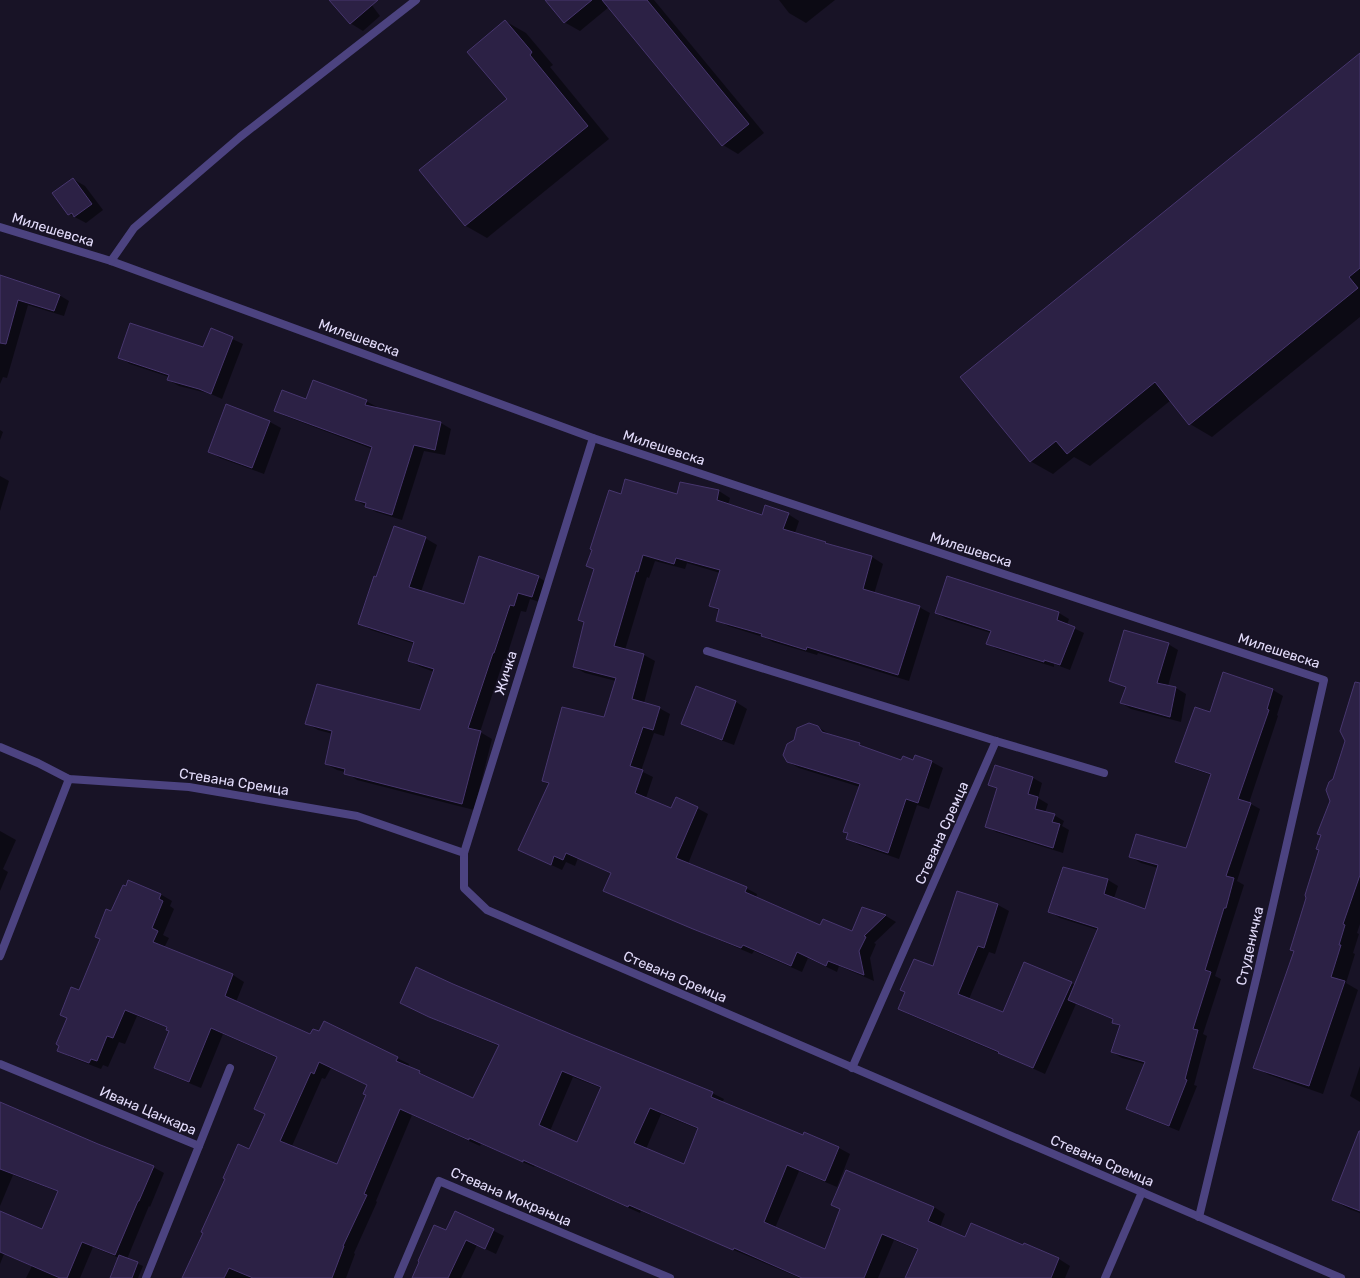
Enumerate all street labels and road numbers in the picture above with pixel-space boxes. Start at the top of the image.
street label: Милешевска [10,209,96,251]
street label: Милешевска [316,315,402,361]
street label: Милешевска [621,427,707,469]
street label: Милешевска [928,529,1014,571]
street label: Милешевска [1236,630,1322,672]
street label: Жичка [491,649,521,697]
street label: Стевана Сремца [178,765,290,799]
street label: Стевана Сремца [912,779,972,887]
street label: Студеничка [1233,905,1267,987]
street label: Стевана Сремца [621,947,729,1007]
street label: Ивана Цанкара [97,1083,199,1139]
street label: Стевана Сремца [1048,1131,1156,1191]
street label: Стевана Мокрањца [448,1164,574,1230]

